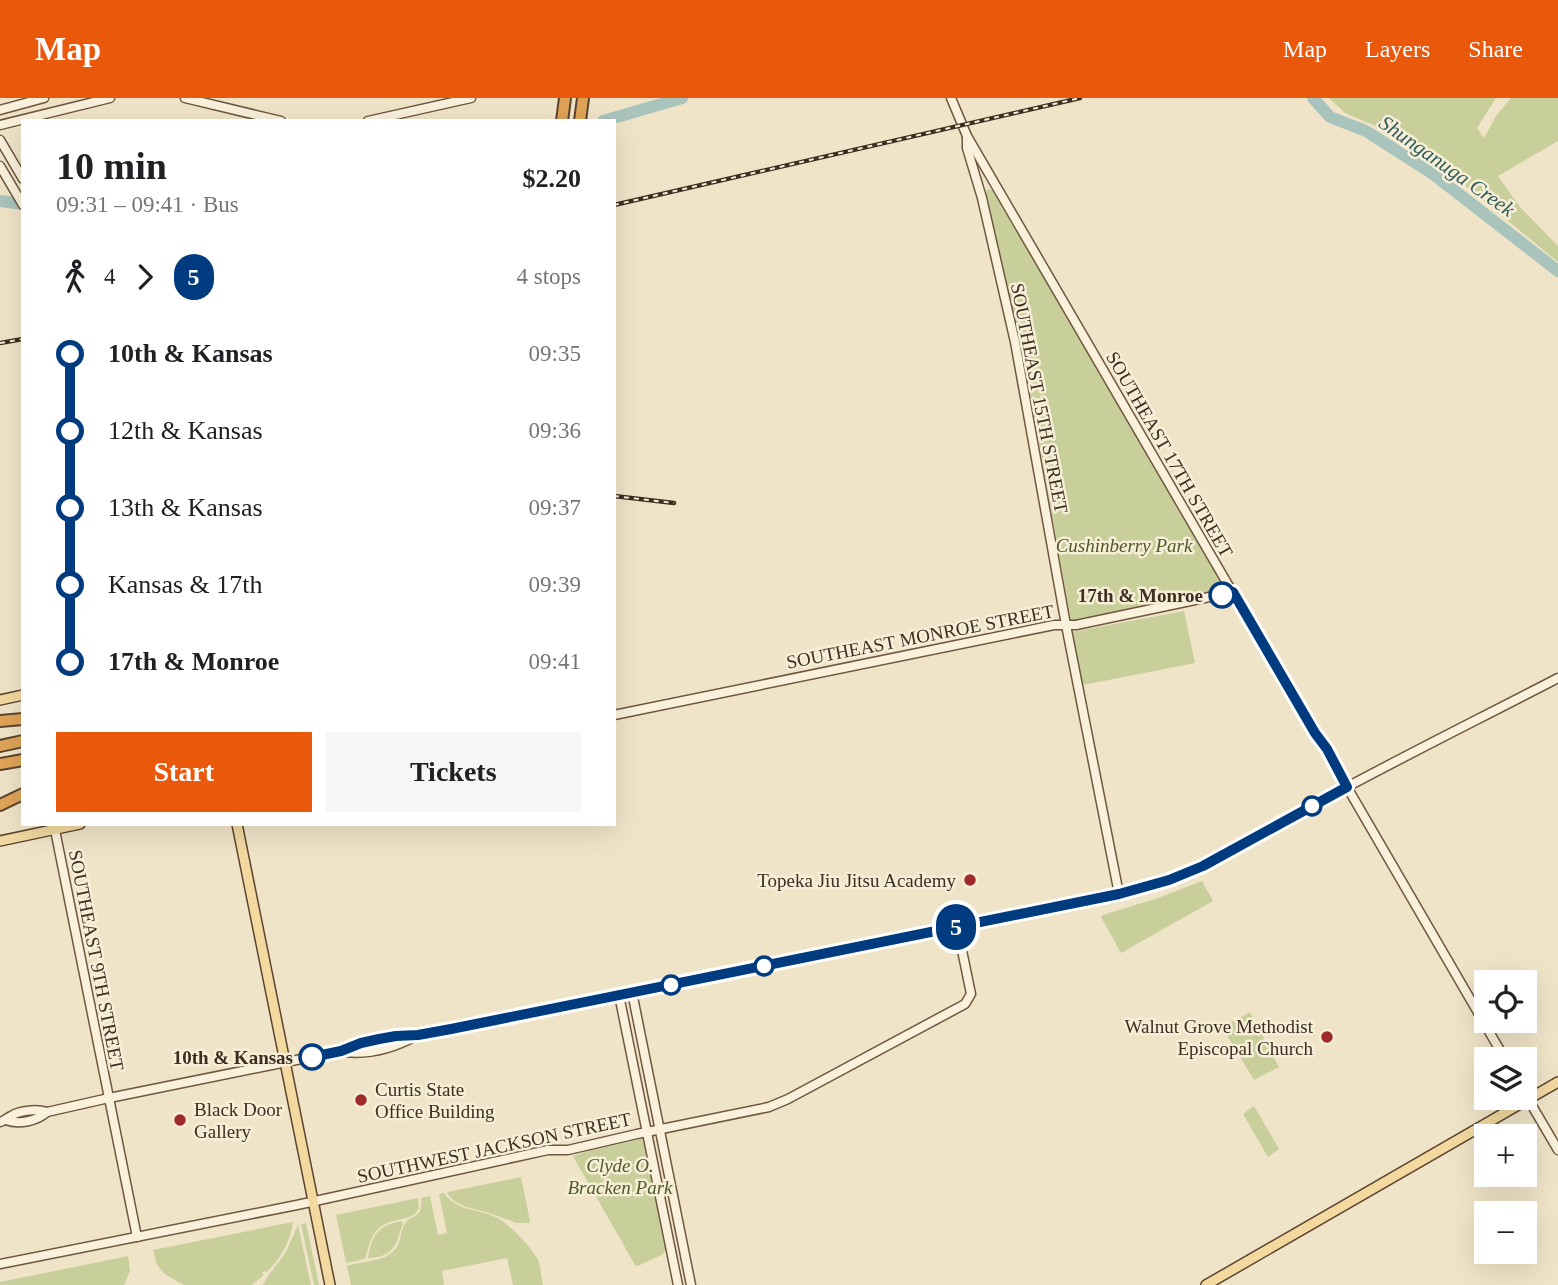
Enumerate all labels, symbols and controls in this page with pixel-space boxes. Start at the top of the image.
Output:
text: Map [35,31,101,67]
text: Map [1283,36,1327,62]
text: Layers [1365,36,1430,62]
text: Share [1468,36,1523,62]
water label: Shunganuga Creek [1375,110,1520,222]
text: 10 min [56,145,167,187]
text: $2.20 [523,164,581,193]
text: 09:31 – 09:41 · Bus [56,192,239,217]
icon: walk [56,258,94,296]
icon: forward [126,258,164,296]
text: 4 [104,264,116,289]
text: 5 [188,264,200,290]
text: 4 stops [516,264,581,289]
street label: SOUTHEAST 15TH STREET [1007,281,1072,515]
text: 10th & Kansas [108,339,273,368]
text: 09:35 [529,341,581,366]
street label: SOUTHEAST 17TH STREET [1102,348,1237,561]
text: 12th & Kansas [108,416,263,445]
text: 09:36 [529,418,581,443]
text: 13th & Kansas [108,493,263,522]
text: 09:37 [529,495,581,520]
park label: Cushinberry Park [1056,535,1193,556]
text: Kansas & 17th [108,570,263,599]
text: 09:39 [529,572,581,597]
marker: 17th & Monroe [1209,582,1235,608]
place label: 17th & Monroe [1078,585,1203,606]
street label: SOUTHEAST MONROE STREET [785,600,1056,673]
text: 17th & Monroe [108,647,279,676]
text: 09:41 [529,649,581,674]
button: Start [56,732,312,812]
button: Tickets [326,732,581,812]
unlabelled marker [1302,796,1322,816]
street label: SOUTHEAST 9TH STREET [65,848,128,1073]
place label: Topeka Jiu Jitsu Academy [757,870,956,891]
marker: Topeka Jiu Jitsu Academy [962,872,978,888]
line badge: 5 [933,904,979,950]
text: 5 [950,914,962,940]
unlabelled marker [754,956,774,976]
map controls [1474,970,1537,1264]
button: locate [1474,970,1537,1033]
unlabelled marker [661,975,681,995]
place label: Walnut Grove Methodist Episcopal Church [1125,1016,1314,1059]
marker: Walnut Grove Methodist Episcopal Church [1319,1029,1335,1045]
marker: 10th & Kansas [299,1044,325,1070]
place label: 10th & Kansas [173,1047,293,1068]
button: layers [1474,1047,1537,1110]
place label: Curtis State Office Building [375,1079,495,1122]
marker: Curtis State Office Building [353,1092,369,1108]
place label: Black Door Gallery [194,1099,283,1142]
street label: SOUTHWEST JACKSON STREET [355,1108,633,1187]
marker: Black Door Gallery [172,1112,188,1128]
button: + [1474,1124,1537,1187]
park label: Clyde O. Bracken Park [568,1155,673,1198]
button: − [1474,1201,1537,1264]

